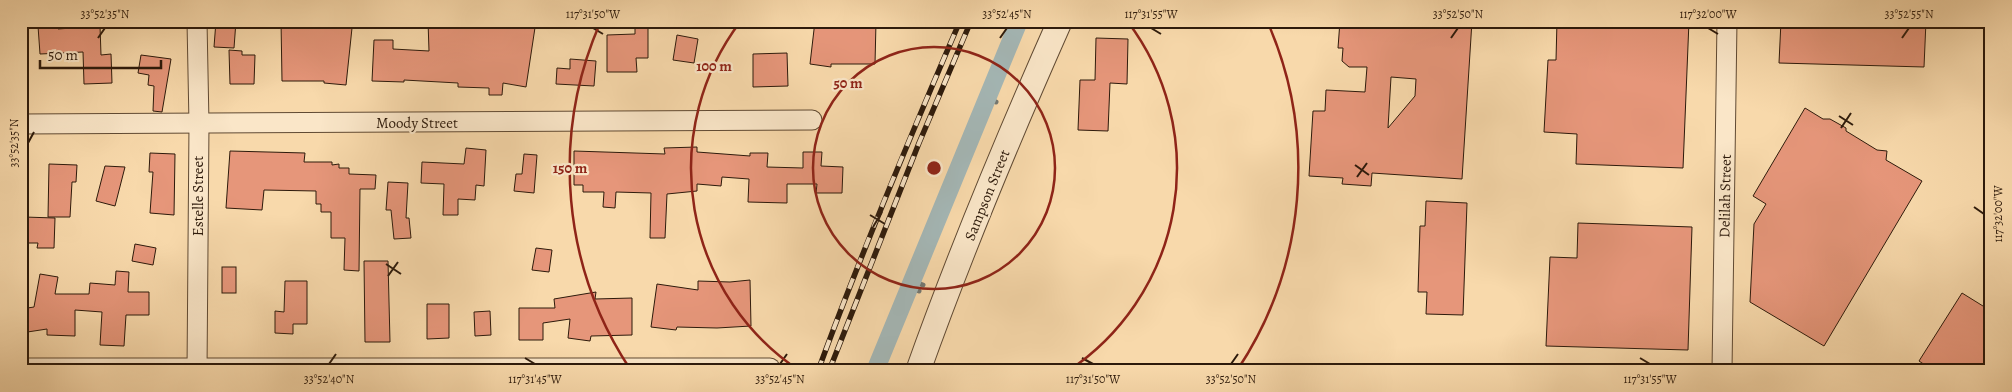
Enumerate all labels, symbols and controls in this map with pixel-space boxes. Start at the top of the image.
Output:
text: 33°52'35"N [81,6,130,22]
text: 117°31'50"W [566,6,621,22]
text: 33°52'45"N [982,6,1032,22]
text: 117°31'55"W [1124,6,1178,22]
text: 33°52'50"N [1433,6,1484,22]
text: 117°32'00"W [1679,6,1737,22]
text: 33°52'55"N [1884,6,1934,22]
scale bar [40,38,161,70]
text: 50 m [48,45,78,65]
text: 100 m [696,56,732,76]
text: 50 m [833,73,863,93]
street label: Moody Street [376,113,458,133]
text: 33°52'35"N [6,118,22,167]
street label: Sampson Street [960,146,1014,244]
street label: Delilah Street [1714,154,1736,238]
street label: Estelle Street [188,156,208,236]
text: 150 m [553,158,588,178]
centre of rings [925,159,943,177]
text: 117°32'00"W [1990,185,2006,243]
text: 33°52'40"N [304,371,355,387]
text: 117°31'45"W [508,371,563,387]
text: 33°52'45"N [755,371,805,387]
text: 117°31'50"W [1066,371,1121,387]
text: 33°52'50"N [1206,371,1257,387]
text: 117°31'55"W [1623,371,1677,387]

